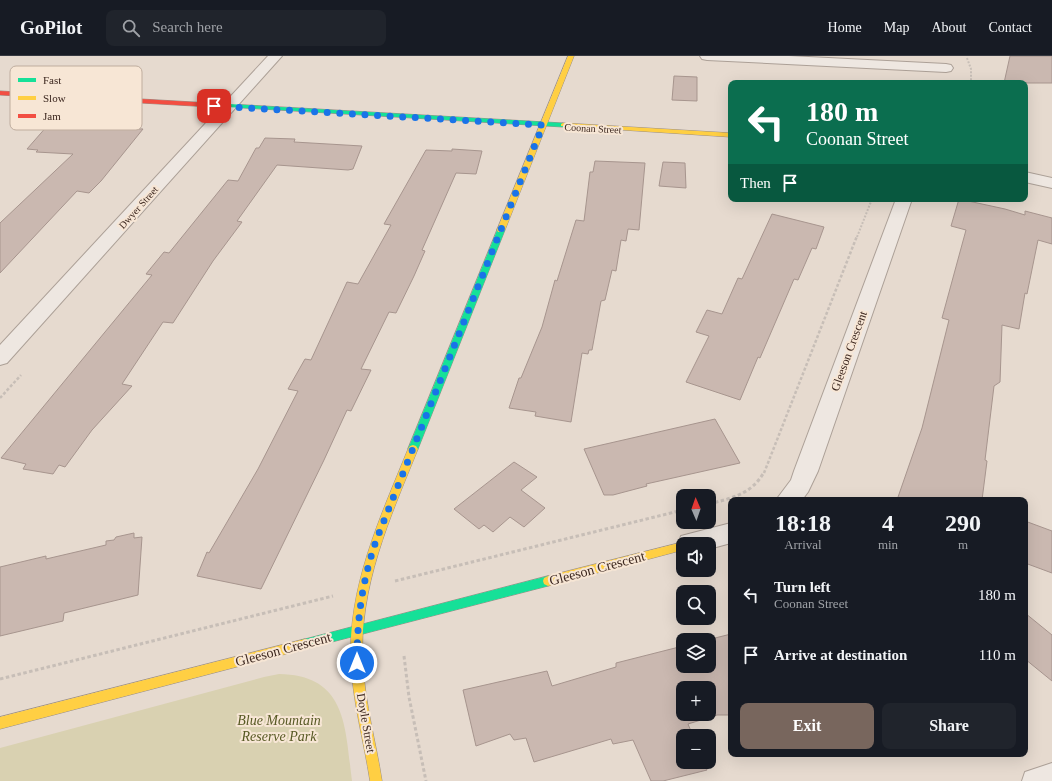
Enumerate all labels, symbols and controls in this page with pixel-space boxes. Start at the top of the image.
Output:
search box [106,10,386,46]
text: GoPilot [20,17,82,38]
icon: search [120,17,142,39]
text: Search here [152,19,223,35]
text: Home [828,20,862,35]
text: Map [884,20,909,35]
text: About [931,20,966,35]
text: Contact [988,20,1032,35]
legend [10,66,142,130]
text: Fast [43,74,61,86]
pin [197,89,231,123]
text: Slow [43,92,66,104]
icon: arrive [203,95,225,117]
icon: left [740,96,792,148]
text: 180 m [806,96,878,127]
text: Jam [43,110,61,122]
street label: Coonan Street [564,122,622,135]
text: Coonan Street [806,129,908,149]
icon: arrive [779,172,801,194]
text: Then [740,175,771,191]
street label: Dwyer Street [117,184,160,231]
street label: Gleeson Crescent [828,308,870,393]
north arrow [676,489,716,529]
map controls [676,489,716,769]
text: 18:18 [775,510,831,536]
text: 4 [882,510,894,536]
text: 290 [945,510,981,536]
button: sound [676,537,716,577]
text: Arrival [784,537,822,552]
text: min [878,537,898,552]
text: m [958,537,968,552]
street label: Gleeson Crescent [548,548,647,588]
text: Turn left [774,579,831,595]
icon: left [740,584,762,606]
button: search [676,585,716,625]
text: 180 m [978,587,1016,603]
text: Coonan Street [774,596,848,611]
street label: Gleeson Crescent [234,629,333,669]
button: layers [676,633,716,673]
position arrow [336,642,378,684]
icon: arrive [740,644,762,666]
text: Arrive at destination [774,647,907,663]
text: 110 m [979,647,1016,663]
button: + [676,681,716,721]
street label: Doyle Street [354,692,378,755]
button: Exit [740,703,874,749]
button: Share [882,703,1016,749]
park label: Blue Mountain Reserve Park [237,713,321,744]
button: − [676,729,716,769]

